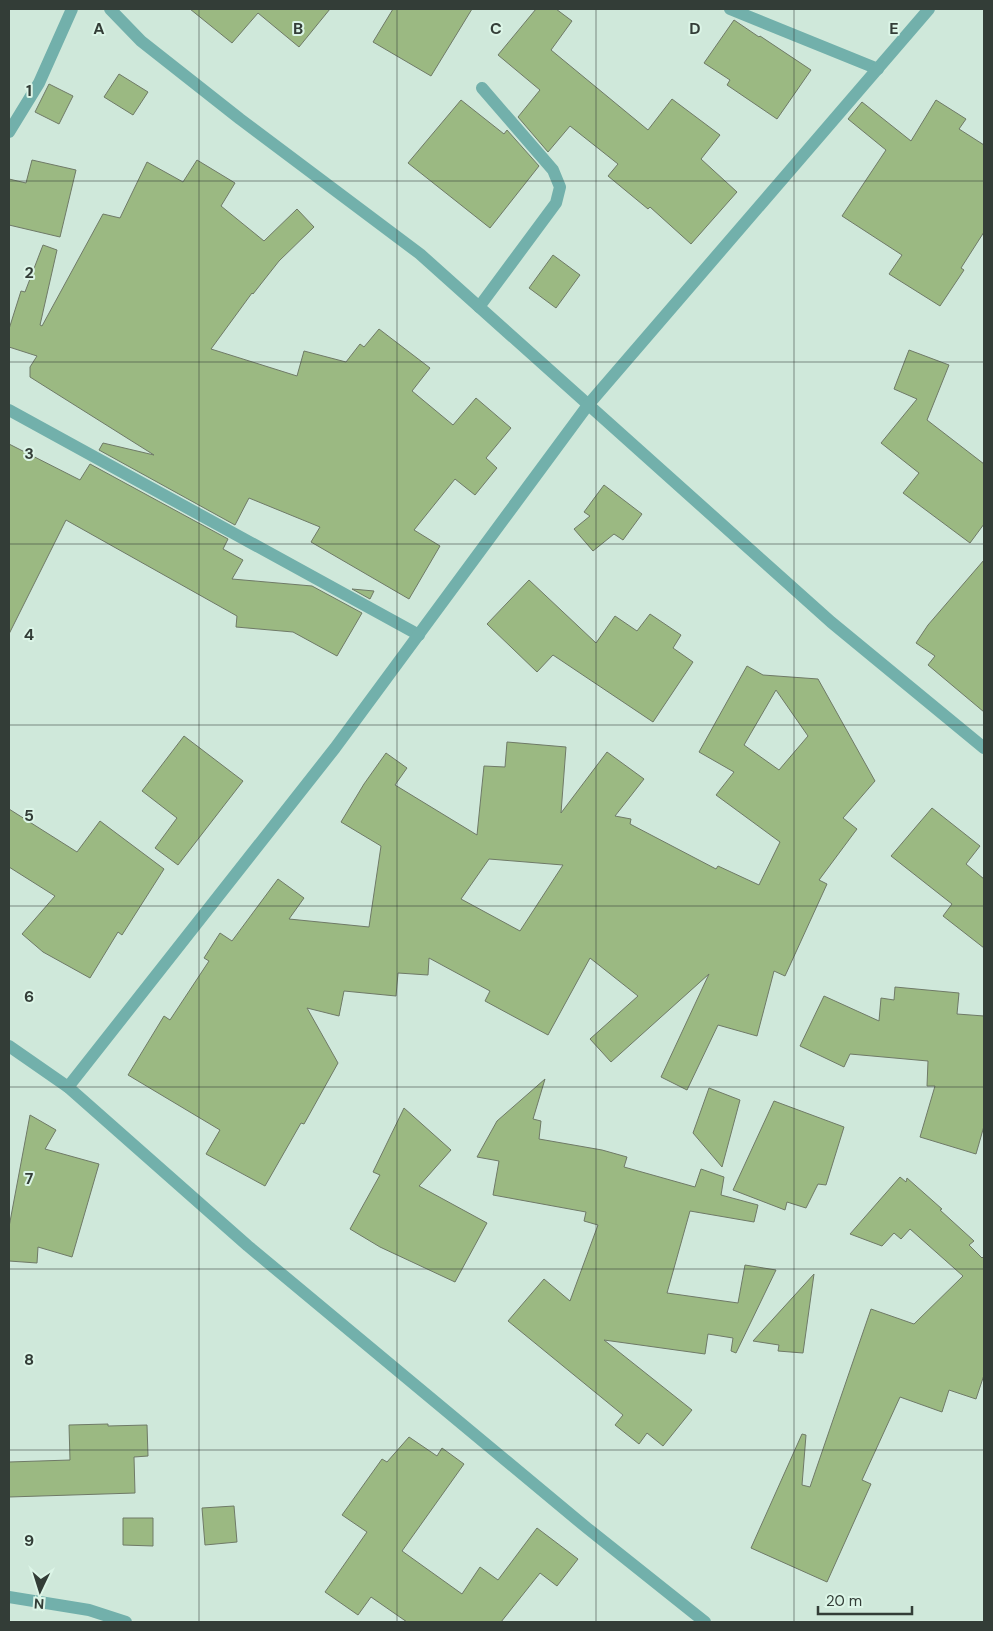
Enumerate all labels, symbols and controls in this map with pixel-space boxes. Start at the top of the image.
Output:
text: A [93,18,105,39]
text: B [293,18,303,39]
text: C [490,18,502,39]
text: D [689,18,701,39]
text: E [889,18,899,39]
text: 1 [26,80,32,101]
text: 2 [24,262,34,283]
text: 3 [24,443,34,464]
text: 4 [24,624,34,645]
text: 5 [24,805,34,826]
text: 6 [24,986,34,1007]
text: 7 [25,1168,34,1189]
text: 8 [24,1349,34,1370]
text: 9 [24,1530,34,1551]
north arrow [15,1566,65,1616]
scale bar [818,1584,912,1616]
text: 20 m [826,1591,862,1611]
text: N [33,1595,45,1613]

